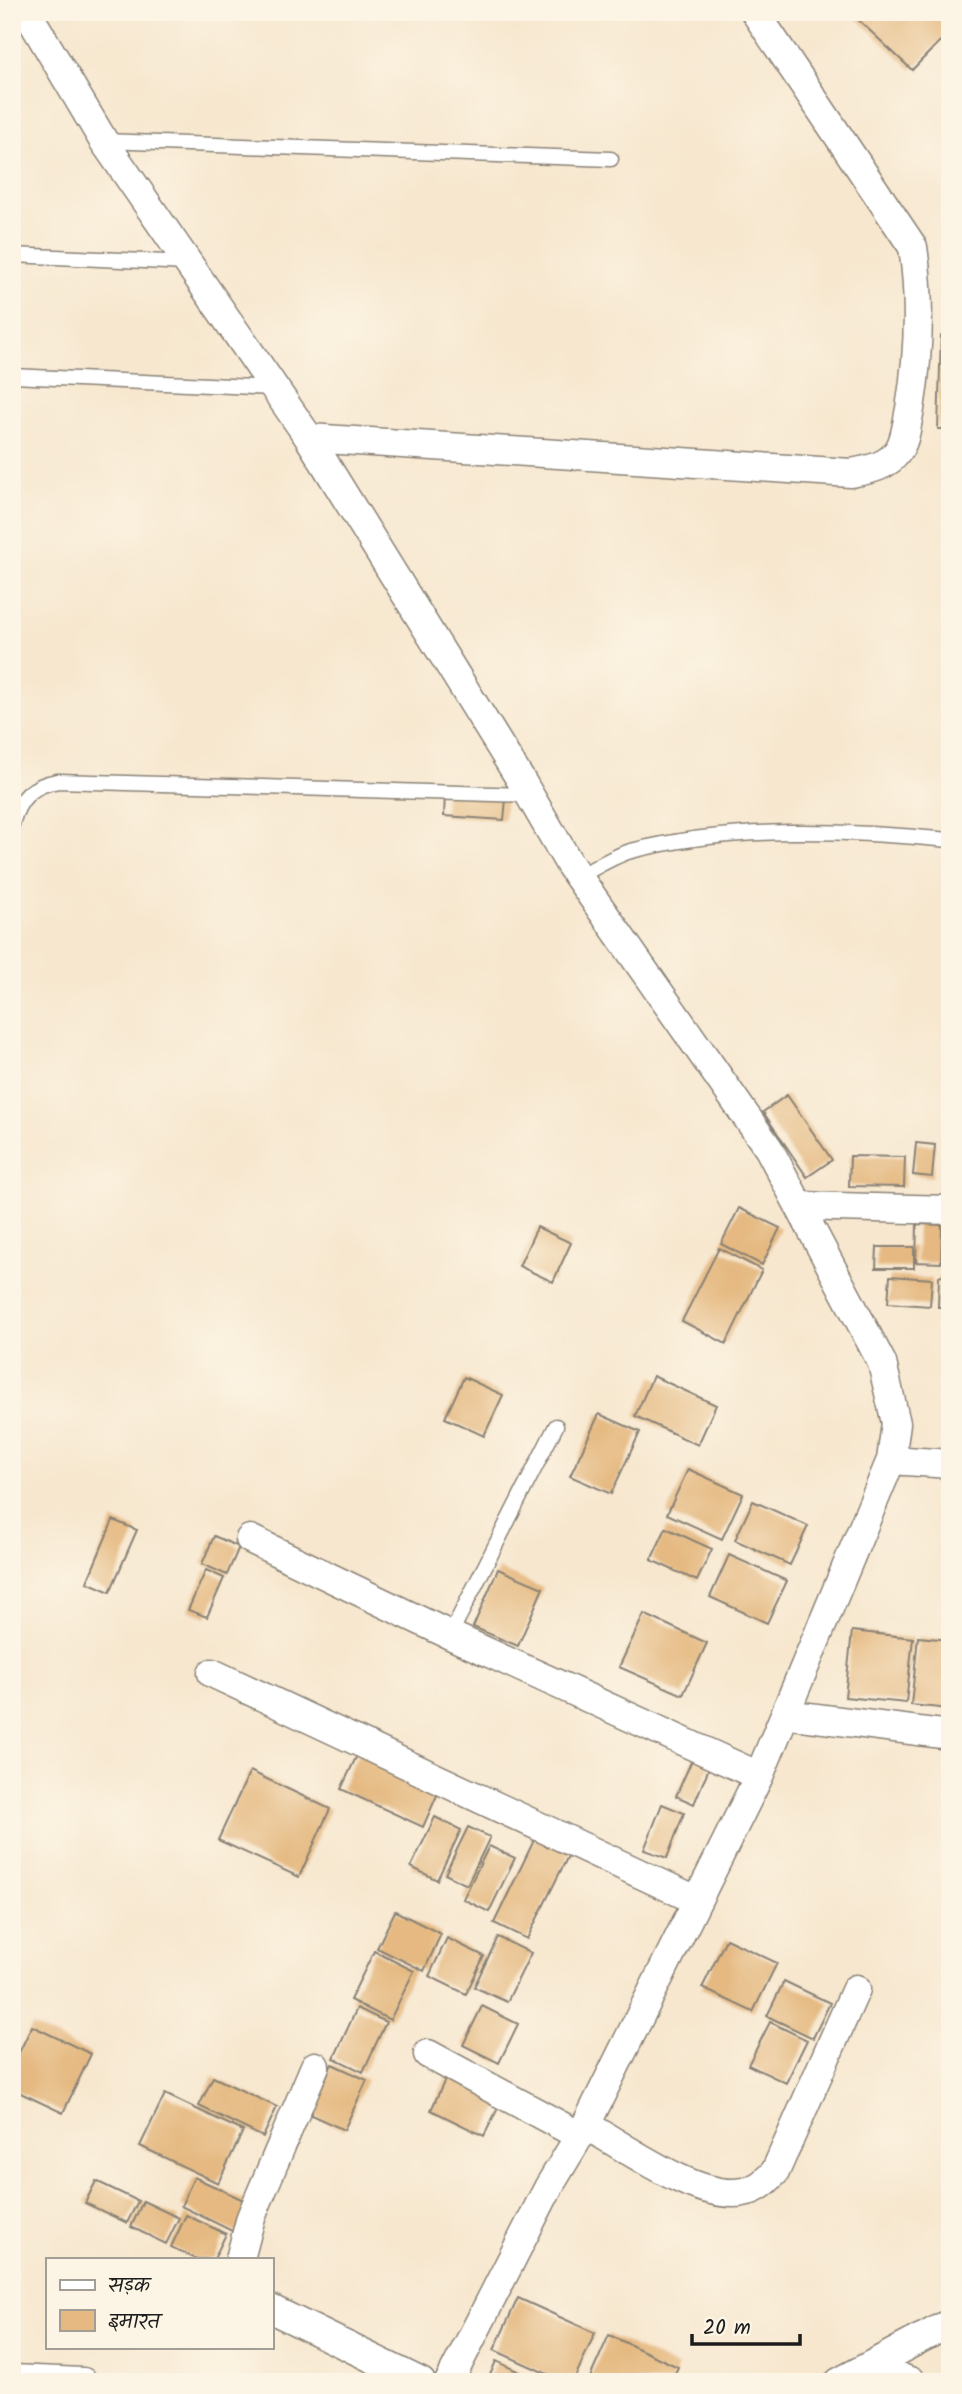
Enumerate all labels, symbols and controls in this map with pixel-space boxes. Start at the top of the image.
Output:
legend [46,2258,273,2348]
text: सड़क [108,2270,153,2303]
scale bar [692,2303,801,2347]
text: इमारत [108,2306,163,2339]
text: 20 m [703,2312,751,2345]

